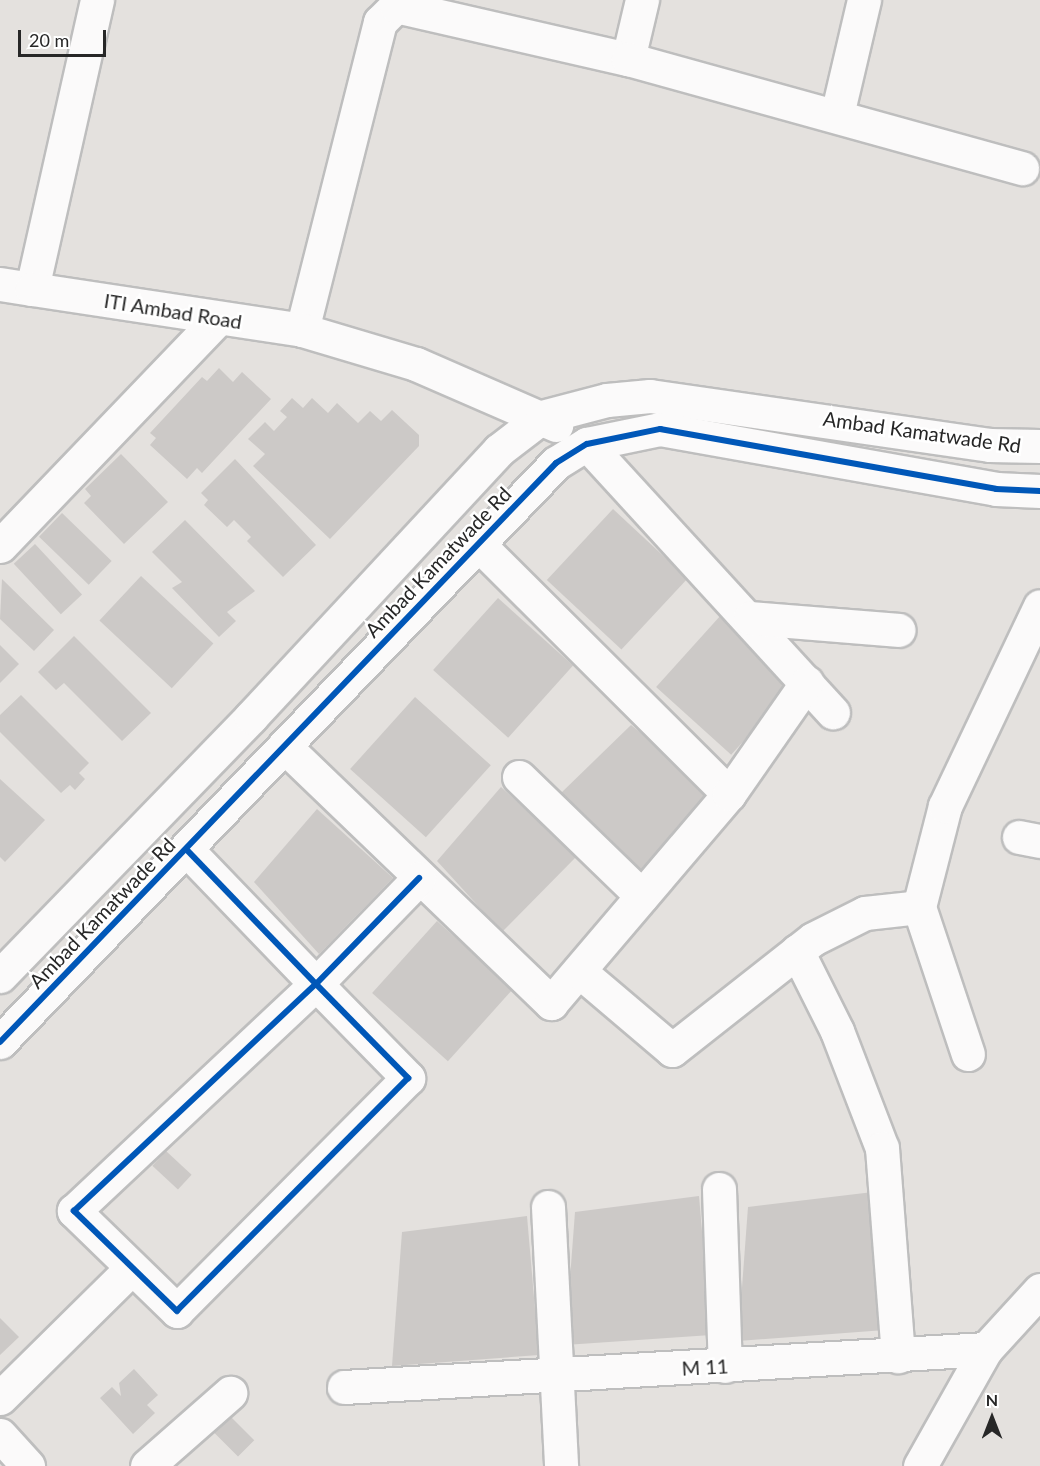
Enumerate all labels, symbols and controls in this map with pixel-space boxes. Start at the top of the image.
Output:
scale bar [21,18,110,56]
text: 20 m [29,29,69,51]
street label: ITI Ambad Road [102,288,244,334]
street label: Ambad Kamatwade Rd [822,406,1022,458]
street label: Ambad Kamatwade Rd [360,482,516,642]
street label: Ambad Kamatwade Rd [24,833,180,993]
street label: M 11 [681,1354,729,1380]
north arrow [962,1388,1022,1448]
text: N [986,1390,998,1409]

